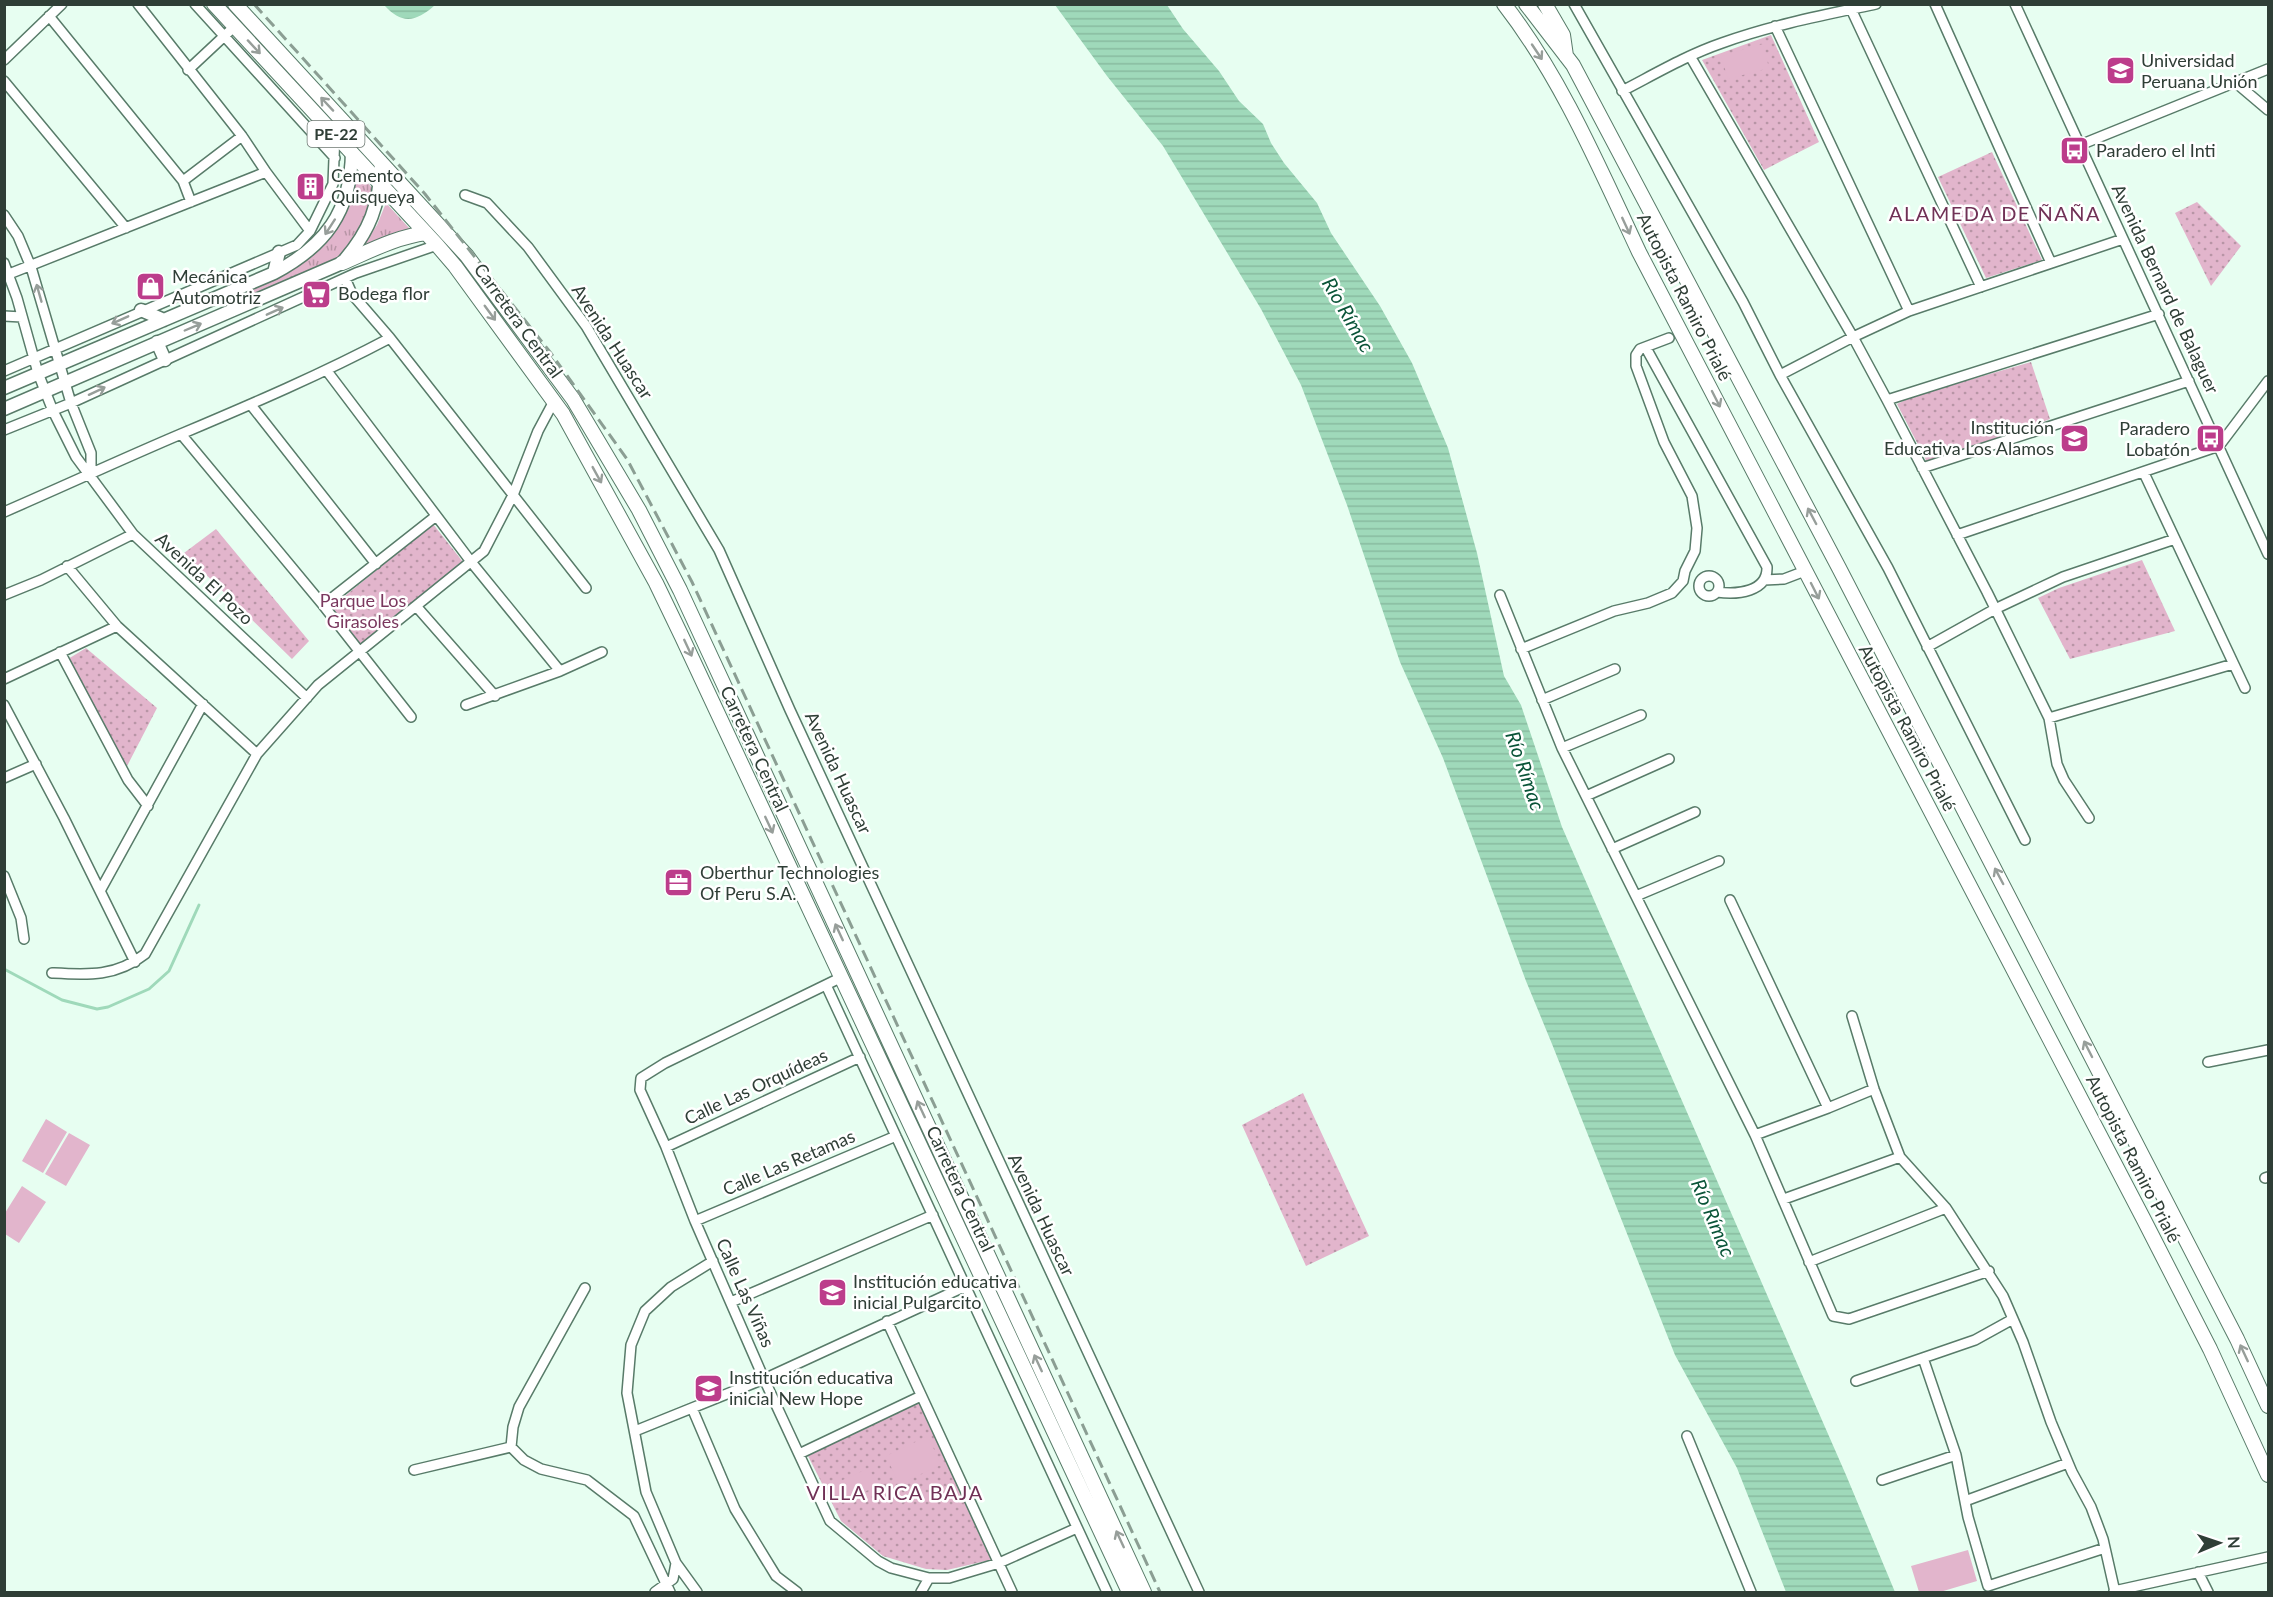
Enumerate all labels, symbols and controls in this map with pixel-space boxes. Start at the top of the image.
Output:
one-way arrow [247,40,261,55]
one-way arrow [1531,44,1543,60]
place label: Universidad Peruana Unión [2141,49,2258,92]
school or university icon: Universidad Peruana Unión [2104,55,2136,87]
one-way arrow [320,97,334,112]
road number: PE-22 [308,121,364,147]
bus stop icon: Paradero el Inti [2059,135,2091,167]
place label: Paradero el Inti [2096,139,2216,161]
place label: Cemento Quisqueya [331,164,415,207]
building icon: Cemento Quisqueya [294,170,326,202]
street label: Avenida Bernard de Balaguer [2108,180,2224,397]
district label: ALAMEDA DE ÑAÑA [1889,201,2101,225]
street label: Autopista Ramiro Prialé [1633,209,1737,384]
one-way arrow [1621,216,1633,234]
one-way arrow [323,218,335,235]
street label: Carretera Central [470,259,568,382]
place label: Mecánica Automotriz [172,265,261,308]
shop icon: Mecánica Automotriz [135,271,167,303]
water label: Río Rímac [1318,273,1380,356]
supermarket icon: Bodega flor [301,278,333,310]
street label: Avenida Huascar [568,280,658,403]
place label: Bodega flor [338,282,430,304]
one-way arrow [33,284,44,303]
one-way arrow [265,304,283,316]
one-way arrow [483,304,496,320]
one-way arrow [111,315,130,326]
one-way arrow [183,321,202,332]
one-way arrow [88,385,106,397]
one-way arrow [1710,390,1722,407]
place label: Institución Educativa Los Alamos [1884,416,2054,459]
place label: Paradero Lobatón [2119,417,2190,460]
school or university icon: Institución Educativa Los Alamos [2059,422,2091,454]
bus stop icon: Paradero Lobatón [2195,423,2227,455]
one-way arrow [592,466,603,484]
one-way arrow [1806,508,1818,525]
street label: Avenida El Pozo [151,527,258,629]
one-way arrow [1810,581,1821,599]
park label: Parque Los Girasoles [320,589,406,632]
one-way arrow [682,638,694,656]
street label: Autopista Ramiro Prialé [1855,641,1961,814]
street label: Carretera Central [716,682,794,815]
street label: Avenida Huascar [801,708,877,838]
water label: Río Rímac [1501,728,1551,814]
one-way arrow [764,815,776,833]
place label: Oberthur Technologies Of Peru S.A. [700,861,880,904]
office icon: Oberthur Technologies Of Peru S.A. [663,867,695,899]
one-way arrow [1992,867,2004,885]
one-way arrow [832,924,844,942]
one-way arrow [2082,1040,2093,1058]
street label: Calle Las Orquídeas [681,1043,831,1129]
street label: Autopista Ramiro Prialé [2082,1071,2186,1246]
one-way arrow [914,1101,926,1119]
street label: Carretera Central [922,1122,1000,1255]
street label: Calle Las Retamas [719,1124,858,1200]
street label: Avenida Huascar [1004,1150,1080,1280]
water label: Río Rímac [1687,1175,1741,1260]
street label: Calle Las Viñas [712,1235,780,1351]
place label: Institución educativa inicial Pulgarcito [853,1270,1017,1313]
school or university icon: Institución educativa inicial Pulgarcito [816,1276,848,1308]
one-way arrow [2237,1345,2249,1363]
one-way arrow [1031,1354,1043,1372]
place label: Institución educativa inicial New Hope [729,1366,893,1409]
school or university icon: Institución educativa inicial New Hope [692,1372,724,1404]
district label: VILLA RICA BAJA [806,1480,984,1504]
north arrow [2189,1513,2249,1573]
one-way arrow [1113,1531,1125,1549]
text: N [2225,1536,2244,1549]

